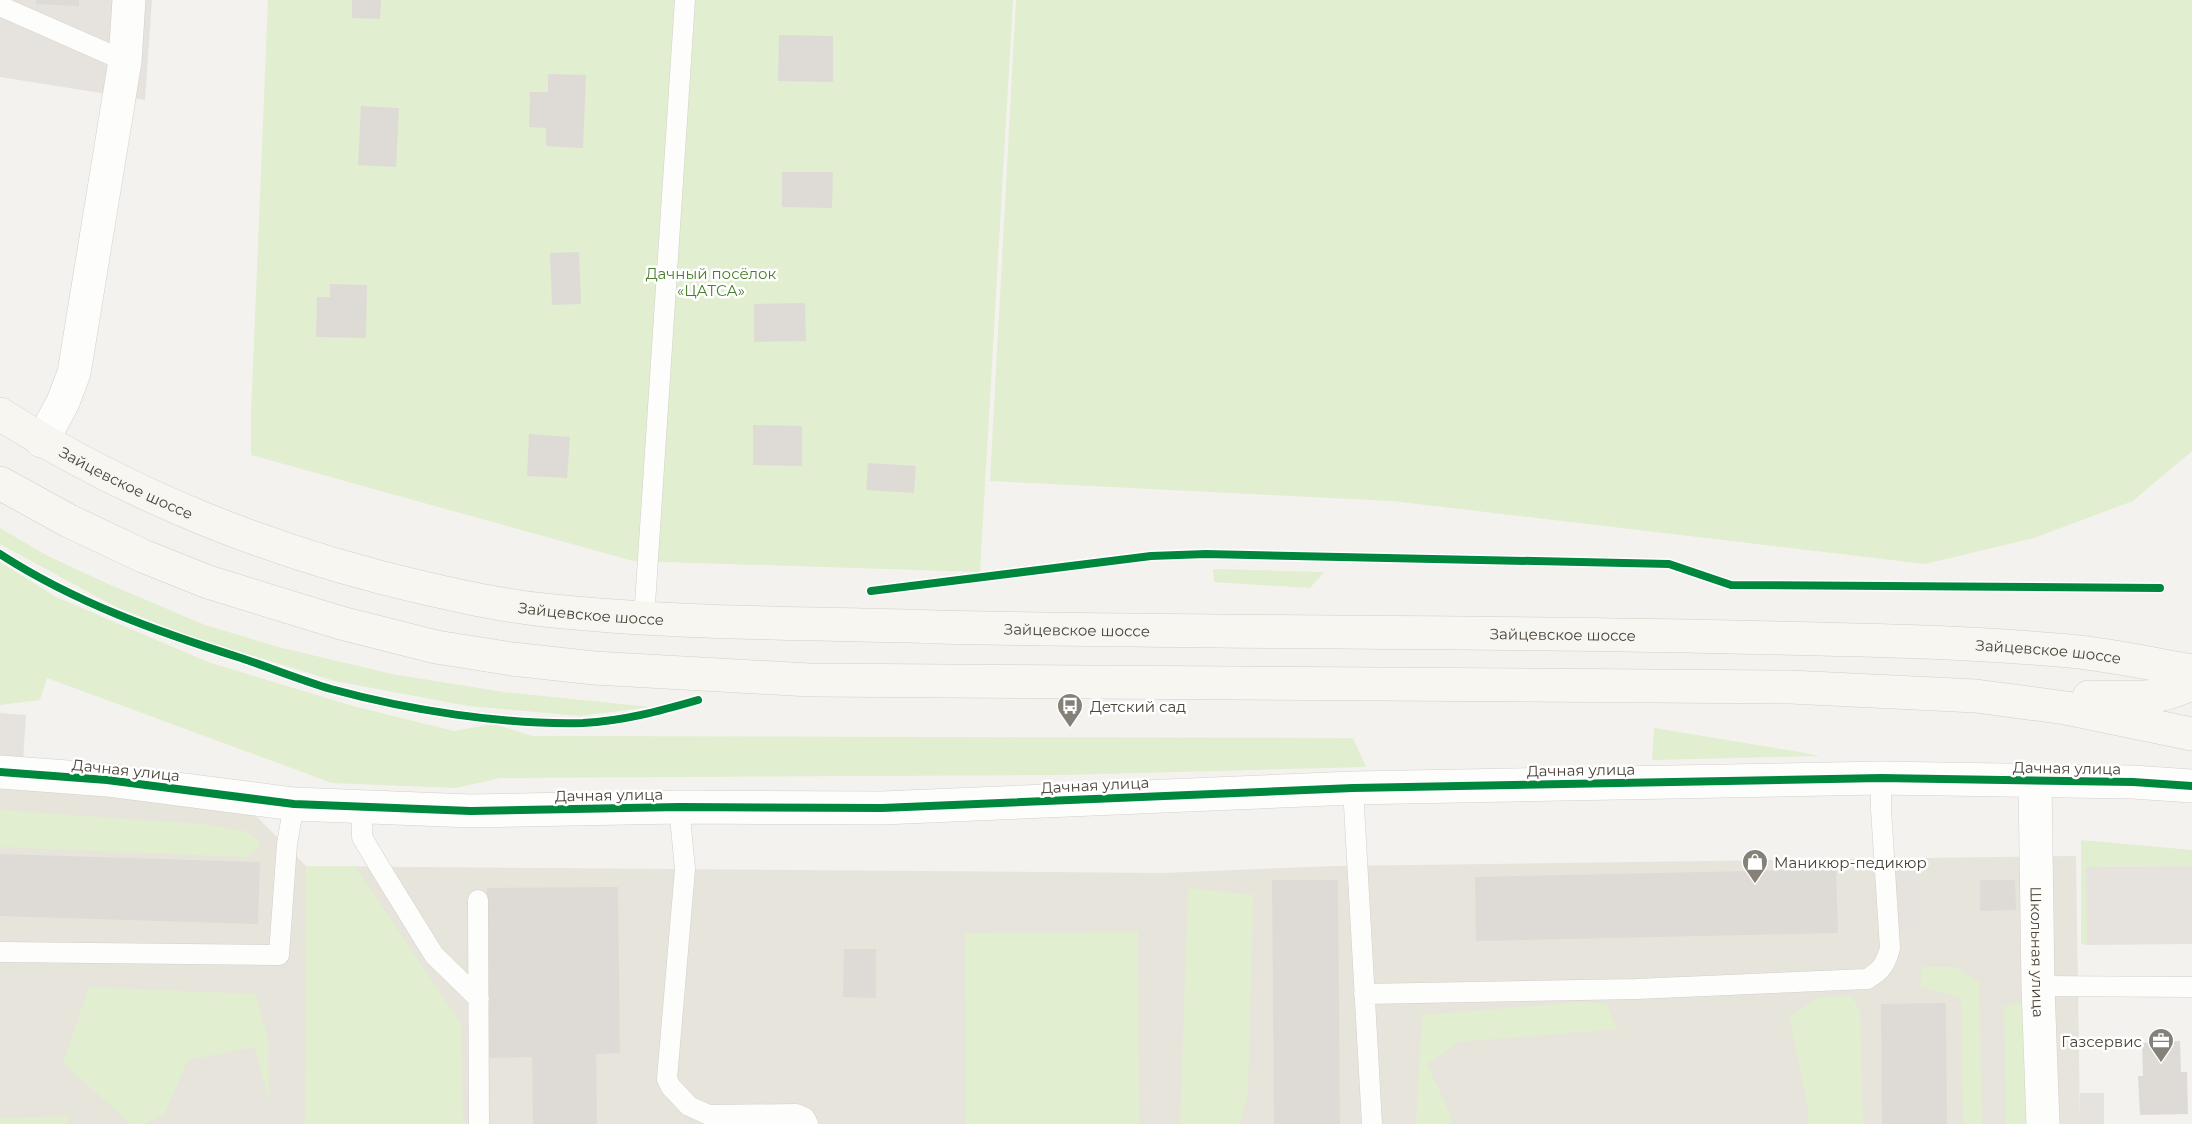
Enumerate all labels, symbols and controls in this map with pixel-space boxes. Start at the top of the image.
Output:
park label: Дачный посёлок «ЦАТСА» [646,264,777,300]
street label: Зайцевское шоссе [56,442,196,523]
street label: Зайцевское шоссе [517,597,665,629]
street label: Зайцевское шоссе [1004,619,1150,640]
street label: Зайцевское шоссе [1490,624,1636,645]
street label: Зайцевское шоссе [1975,635,2123,667]
bus stop icon: Детский сад [1055,691,1085,729]
place label: Детский сад [1090,697,1186,716]
street label: Дачная улица [71,755,181,785]
street label: Дачная улица [2013,758,2121,778]
street label: Дачная улица [1527,760,1635,780]
street label: Дачная улица [1040,773,1150,797]
street label: Дачная улица [555,785,663,805]
shop icon: Маникюр-педикюр [1740,847,1770,885]
place label: Маникюр-педикюр [1774,853,1927,872]
street label: Школьная улица [2027,886,2049,1018]
office icon: Газсервис [2146,1026,2176,1064]
place label: Газсервис [2061,1032,2142,1051]

